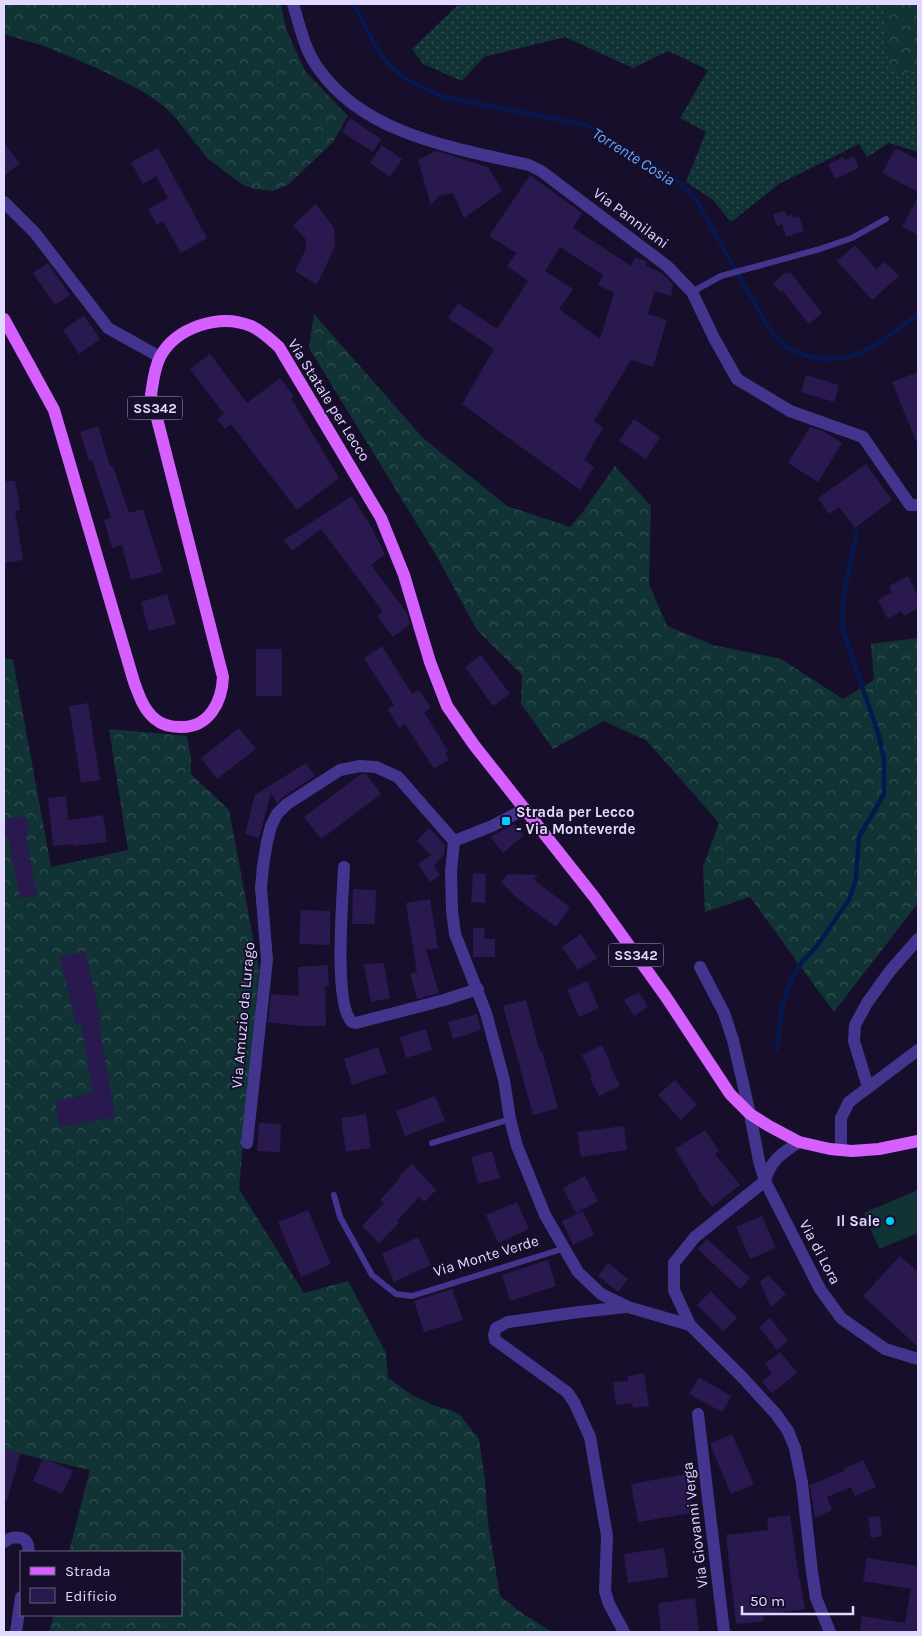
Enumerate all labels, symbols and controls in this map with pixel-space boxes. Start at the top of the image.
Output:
water label: Torrente Cosia [589,123,679,189]
street label: Via Pannilani [590,184,672,252]
street label: Via Statale per Lecco [284,335,374,465]
road number: SS342 [128,396,182,419]
place label: Strada per Lecco - Via Monteverde [516,803,636,838]
marker: Strada per Lecco - Via Monteverde [500,815,512,827]
street label: Via Amuzio da Lurago [228,941,258,1089]
road number: SS342 [608,944,664,966]
place label: Il Sale [836,1212,880,1230]
marker: Il Sale [884,1215,896,1227]
street label: Via di Lora [795,1217,845,1287]
street label: Via Monte Verde [431,1231,541,1281]
street label: Via Giovanni Verga [678,1461,712,1589]
legend [20,1551,182,1616]
text: Strada [65,1562,111,1580]
scale bar [742,1584,853,1616]
text: Edificio [65,1587,117,1605]
text: 50 m [750,1592,785,1610]

